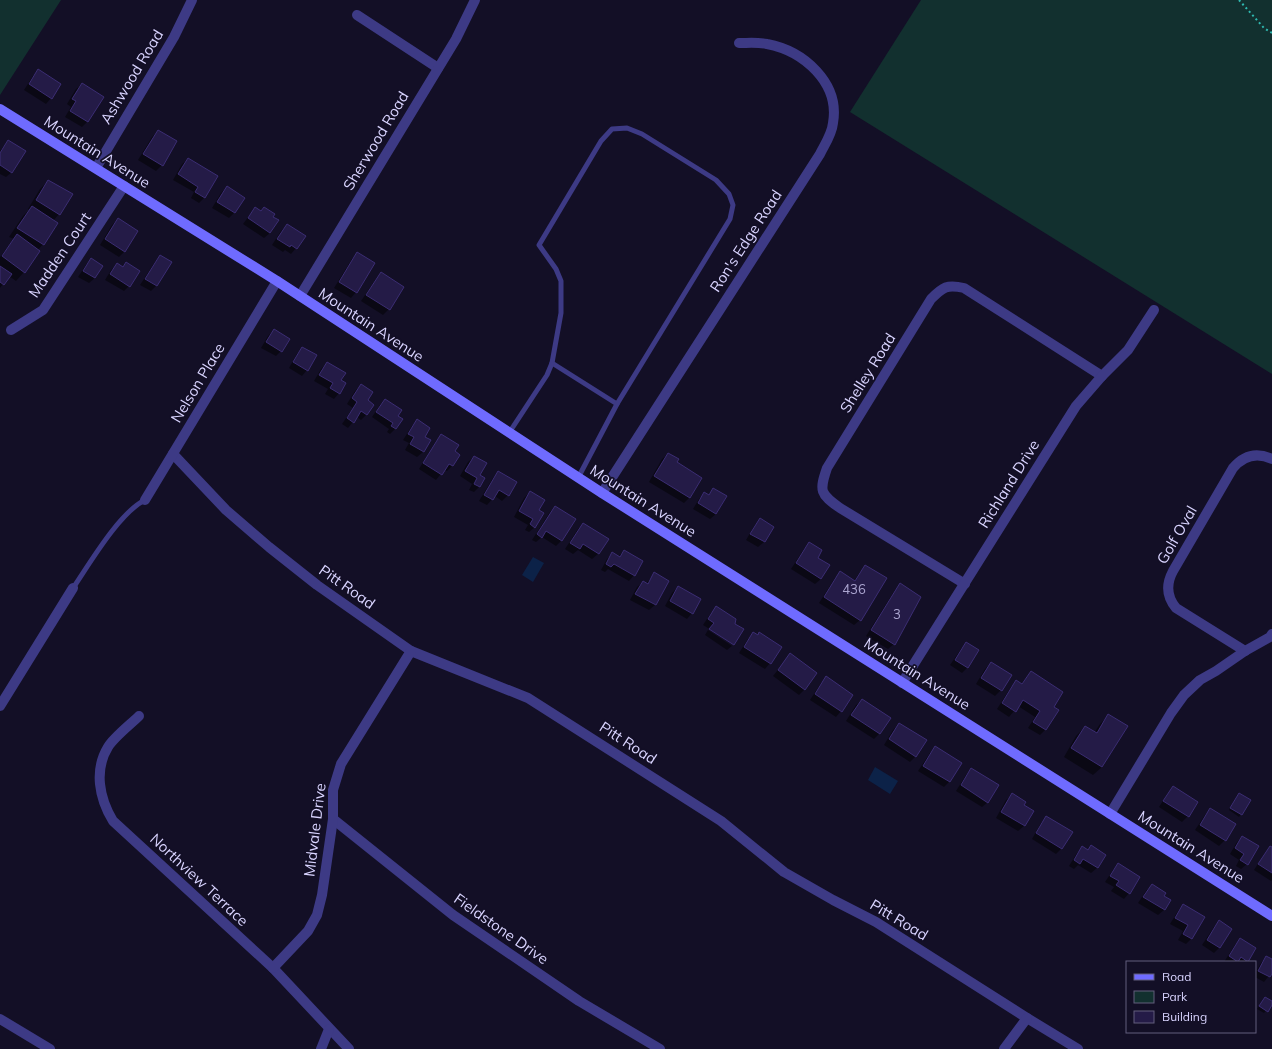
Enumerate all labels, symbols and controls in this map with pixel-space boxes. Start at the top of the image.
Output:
street label: Ashwood Road [96,26,167,127]
street label: Sherwood Road [339,88,413,194]
street label: Mountain Avenue [41,111,154,192]
street label: Ron's Edge Road [706,186,786,295]
street label: Madden Court [24,208,95,301]
street label: Mountain Avenue [315,283,427,366]
street label: Shelley Road [836,329,900,416]
street label: Nelson Place [166,340,229,426]
street label: Richland Drive [974,436,1043,531]
street label: Mountain Avenue [587,460,700,541]
street label: Golf Oval [1152,502,1201,567]
street label: Pitt Road [315,560,379,613]
house number: 436 [842,581,866,597]
house number: 3 [893,606,901,622]
street label: Mountain Avenue [861,633,974,714]
street label: Pitt Road [596,717,660,768]
street label: Midvale Drive [299,782,330,878]
street label: Mountain Avenue [1135,806,1248,887]
street label: Northview Terrace [146,829,252,930]
street label: Fieldstone Drive [450,889,552,968]
street label: Pitt Road [867,895,932,944]
legend [1126,961,1256,1033]
text: Road [1162,969,1191,984]
text: Park [1162,989,1188,1004]
text: Building [1162,1009,1207,1024]

